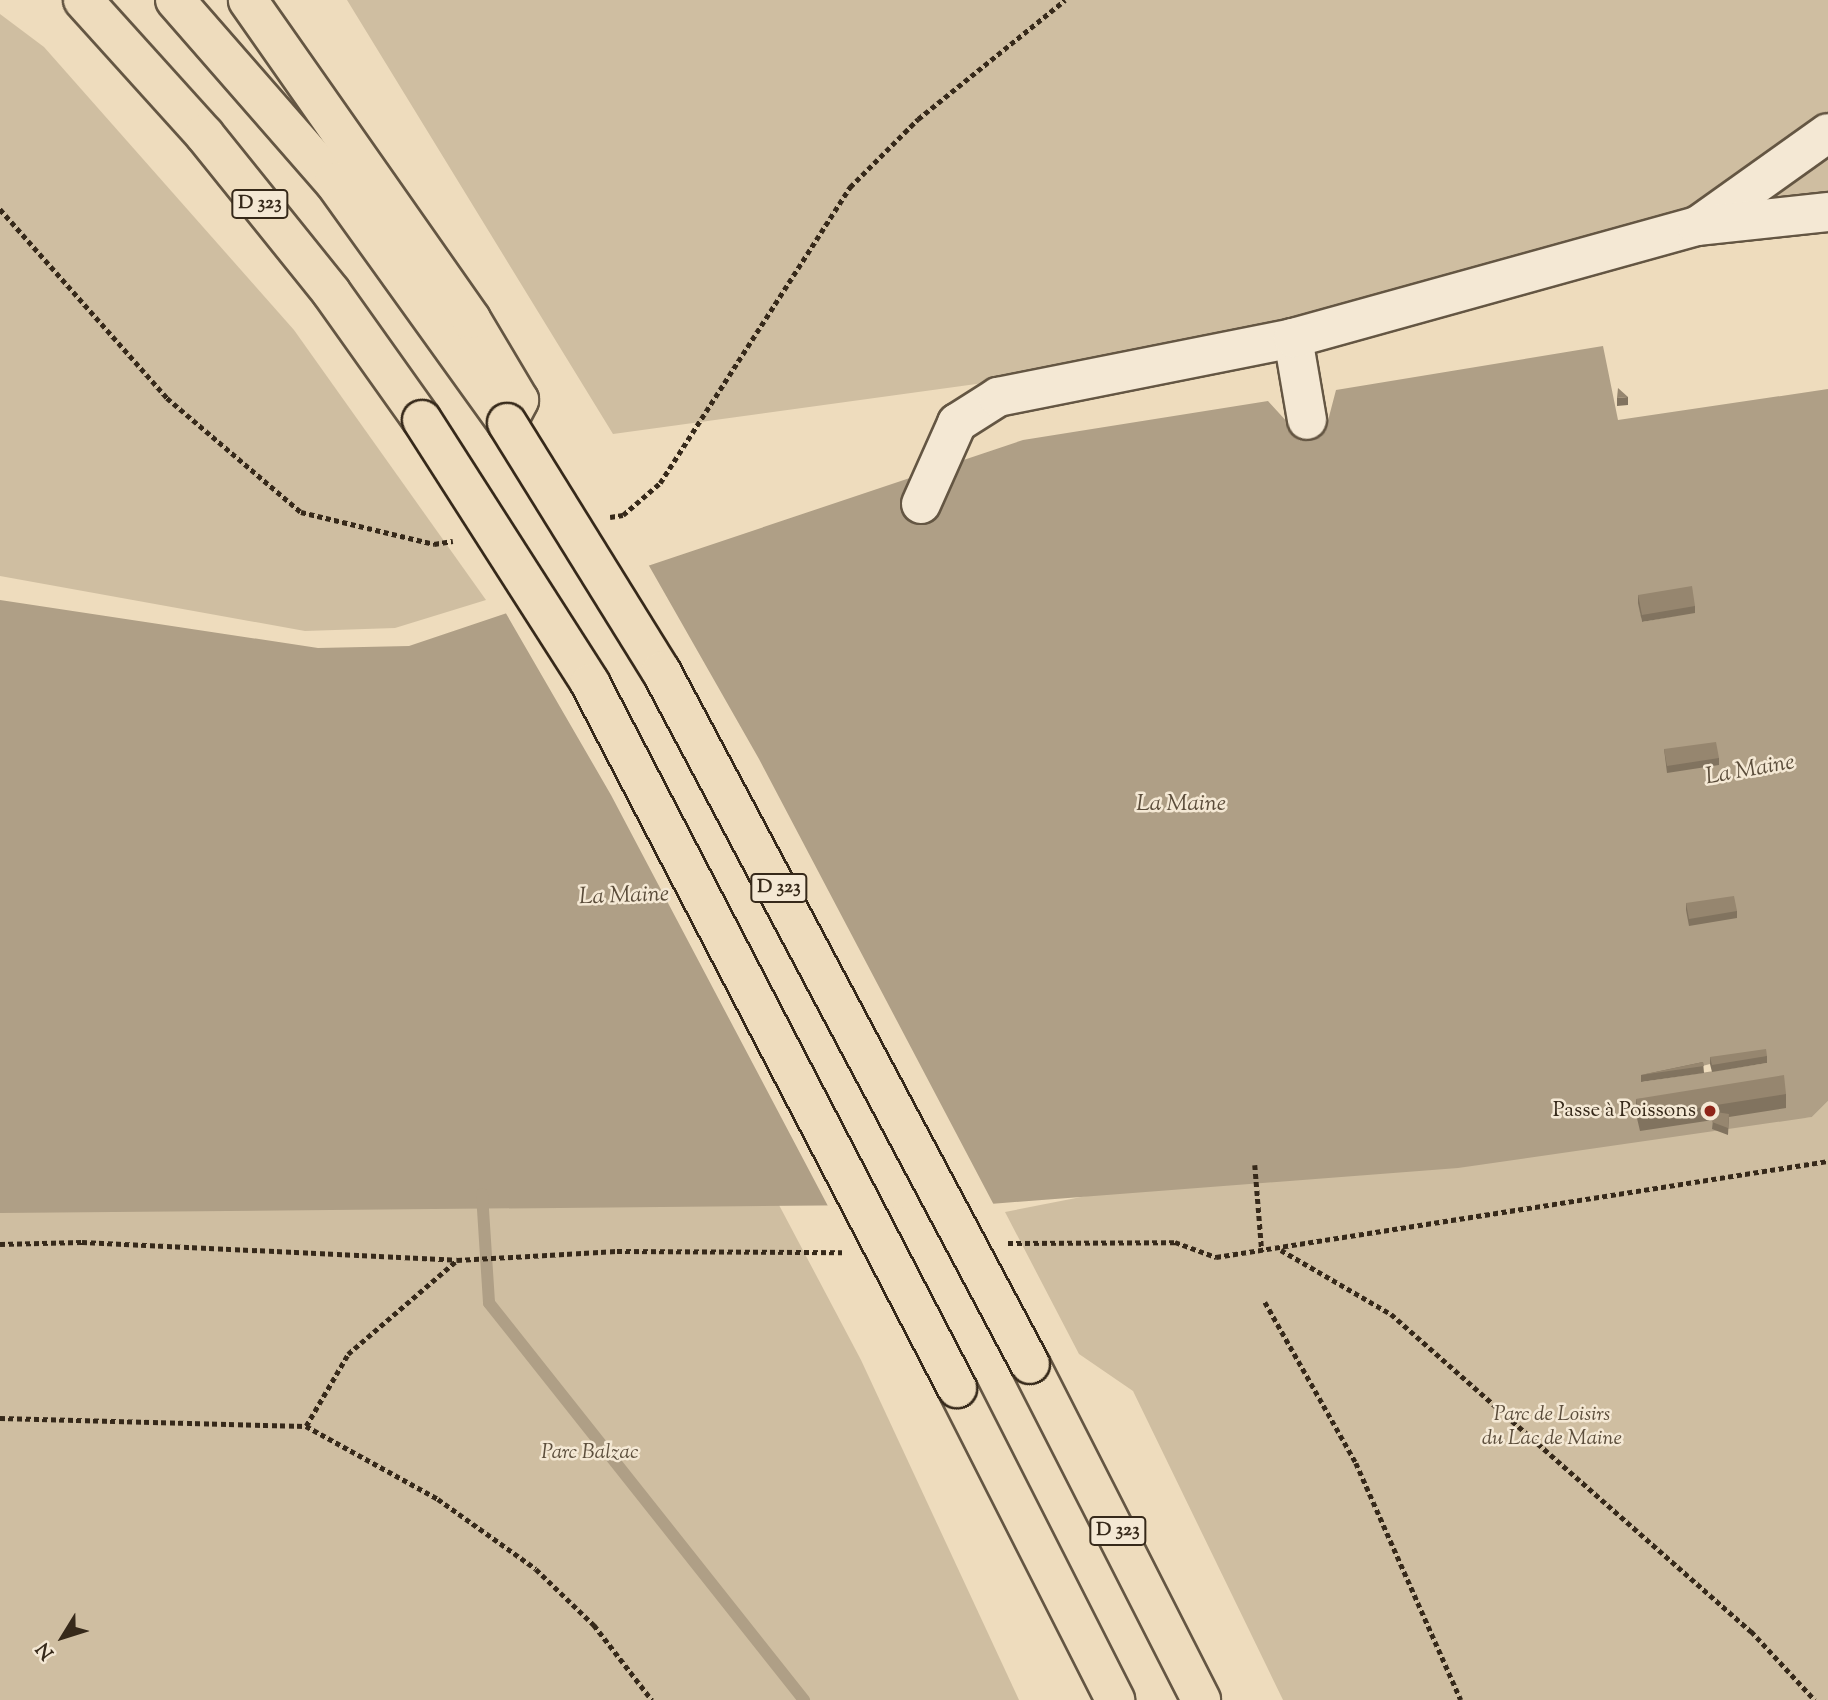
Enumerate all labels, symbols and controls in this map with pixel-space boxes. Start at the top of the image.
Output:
road number: D 323 [230,188,290,220]
water label: La Maine [1703,750,1797,792]
water label: La Maine [1136,791,1226,819]
road number: D 323 [749,873,809,904]
water label: La Maine [578,882,670,912]
place label: Passe à Poissons [1553,1098,1696,1124]
marker: Passe à Poissons [1702,1103,1718,1119]
park label: Parc de Loisirs du Lac de Maine [1482,1402,1622,1452]
park label: Parc Balzac [541,1440,639,1466]
road number: D 323 [1088,1516,1148,1546]
north arrow [28,1602,98,1672]
text: N [31,1636,61,1665]

